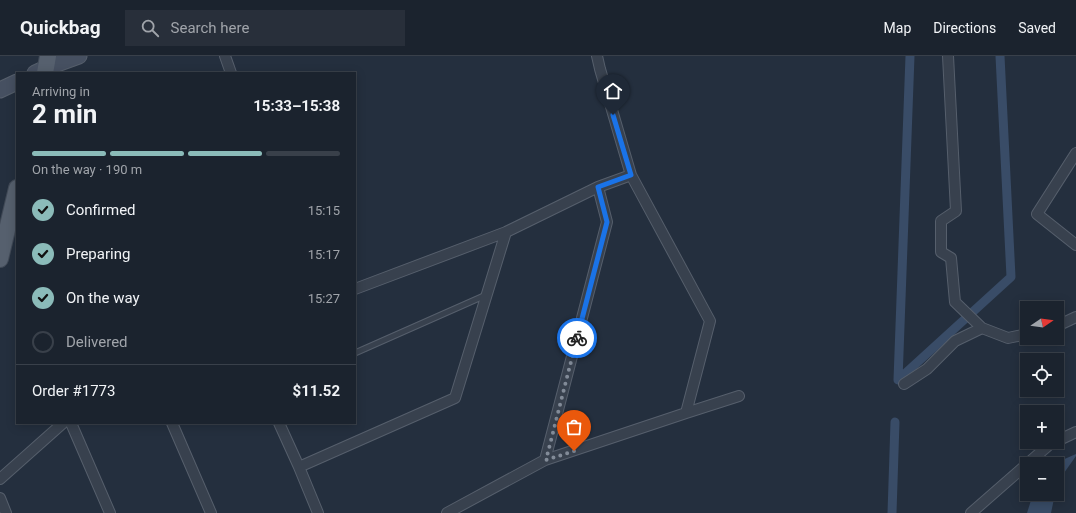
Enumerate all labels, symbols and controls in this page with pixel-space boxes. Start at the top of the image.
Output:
search box [125,10,405,46]
text: Quickbag [20,16,101,39]
icon: search [139,17,161,39]
text: Search here [171,19,249,37]
text: Map [884,20,911,36]
text: Directions [933,20,996,36]
text: Saved [1018,20,1056,36]
pin [596,74,630,115]
icon: home [602,80,624,102]
text: Arriving in [32,84,90,99]
text: 15:33–15:38 [253,97,340,115]
text: 2 min [32,99,97,129]
text: On the way · 190 m [32,162,142,177]
icon: check [32,199,54,221]
text: Confirmed [66,201,136,219]
text: 15:15 [308,203,340,218]
icon: check [32,243,54,265]
text: Preparing [66,245,130,263]
text: 15:17 [308,247,340,262]
icon: check [32,287,54,309]
text: On the way [66,289,140,307]
text: 15:27 [308,291,340,306]
north arrow [1020,301,1064,345]
map controls [1020,301,1064,501]
courier [557,318,597,358]
icon: bike [566,327,588,349]
text: Delivered [66,333,128,351]
button: locate [1020,353,1064,397]
text: Order #1773 [32,382,115,400]
text: $11.52 [293,382,340,400]
button: + [1020,405,1064,449]
pin [557,410,591,451]
icon: bag [563,416,585,438]
button: − [1020,457,1064,501]

